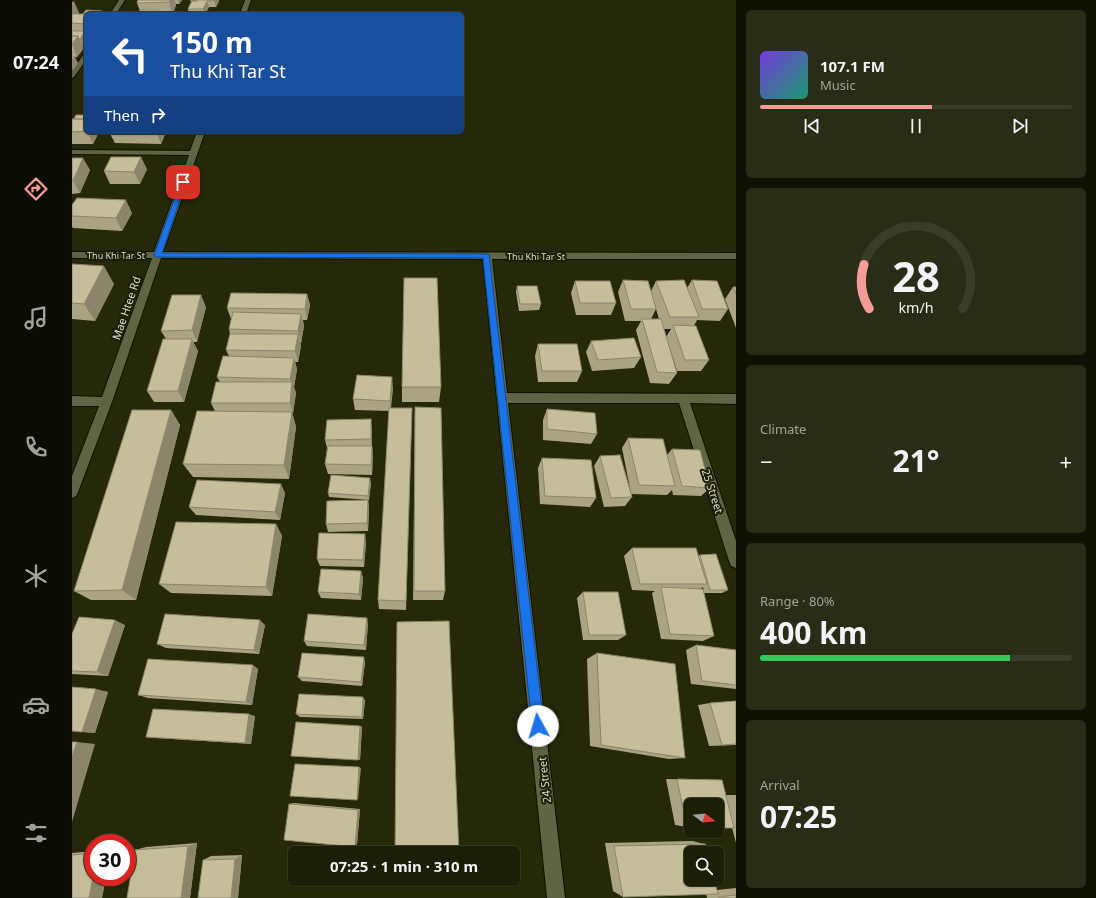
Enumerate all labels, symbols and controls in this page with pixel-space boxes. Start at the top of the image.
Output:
text: 150 m [170,23,253,61]
icon: left [104,28,156,80]
text: 07:24 [13,50,59,74]
text: 107.1 FM [820,56,885,76]
text: Thu Khi Tar St [170,59,286,83]
text: Music [820,76,856,94]
icon: right [147,104,169,126]
text: Then [104,105,139,125]
icon: previous [801,115,823,137]
icon: pause [905,115,927,137]
icon: next [1009,115,1031,137]
pin [166,165,200,199]
icon: arrive [172,171,194,193]
icon: directions [22,175,50,203]
text: 28 [892,248,940,304]
street label: Thu Khi Tar St [87,249,146,262]
street label: Thu Khi Tar St [507,250,566,263]
street label: Mae Htee Rd [108,274,144,342]
text: km/h [898,298,934,317]
icon: music [22,304,50,332]
text: Climate [760,420,806,438]
icon: phone [22,433,50,461]
text: 21° [892,440,940,481]
text: − [760,446,773,476]
text: + [1059,446,1072,476]
street label: 25 Street [699,467,727,515]
icon: climate [22,562,50,590]
text: Range · 80% [760,592,835,610]
text: 400 km [760,612,867,653]
icon: car [22,691,50,719]
position arrow [517,705,559,747]
street label: 24 Street [534,756,554,804]
text: Arrival [760,776,800,794]
text: 07:25 [760,796,837,837]
north arrow [684,798,724,838]
map controls [684,798,724,886]
icon: filters [22,819,50,847]
speed limit sign: 30 [84,834,136,886]
button: search [684,846,724,886]
text: 07:25 · 1 min · 310 m [330,856,478,876]

